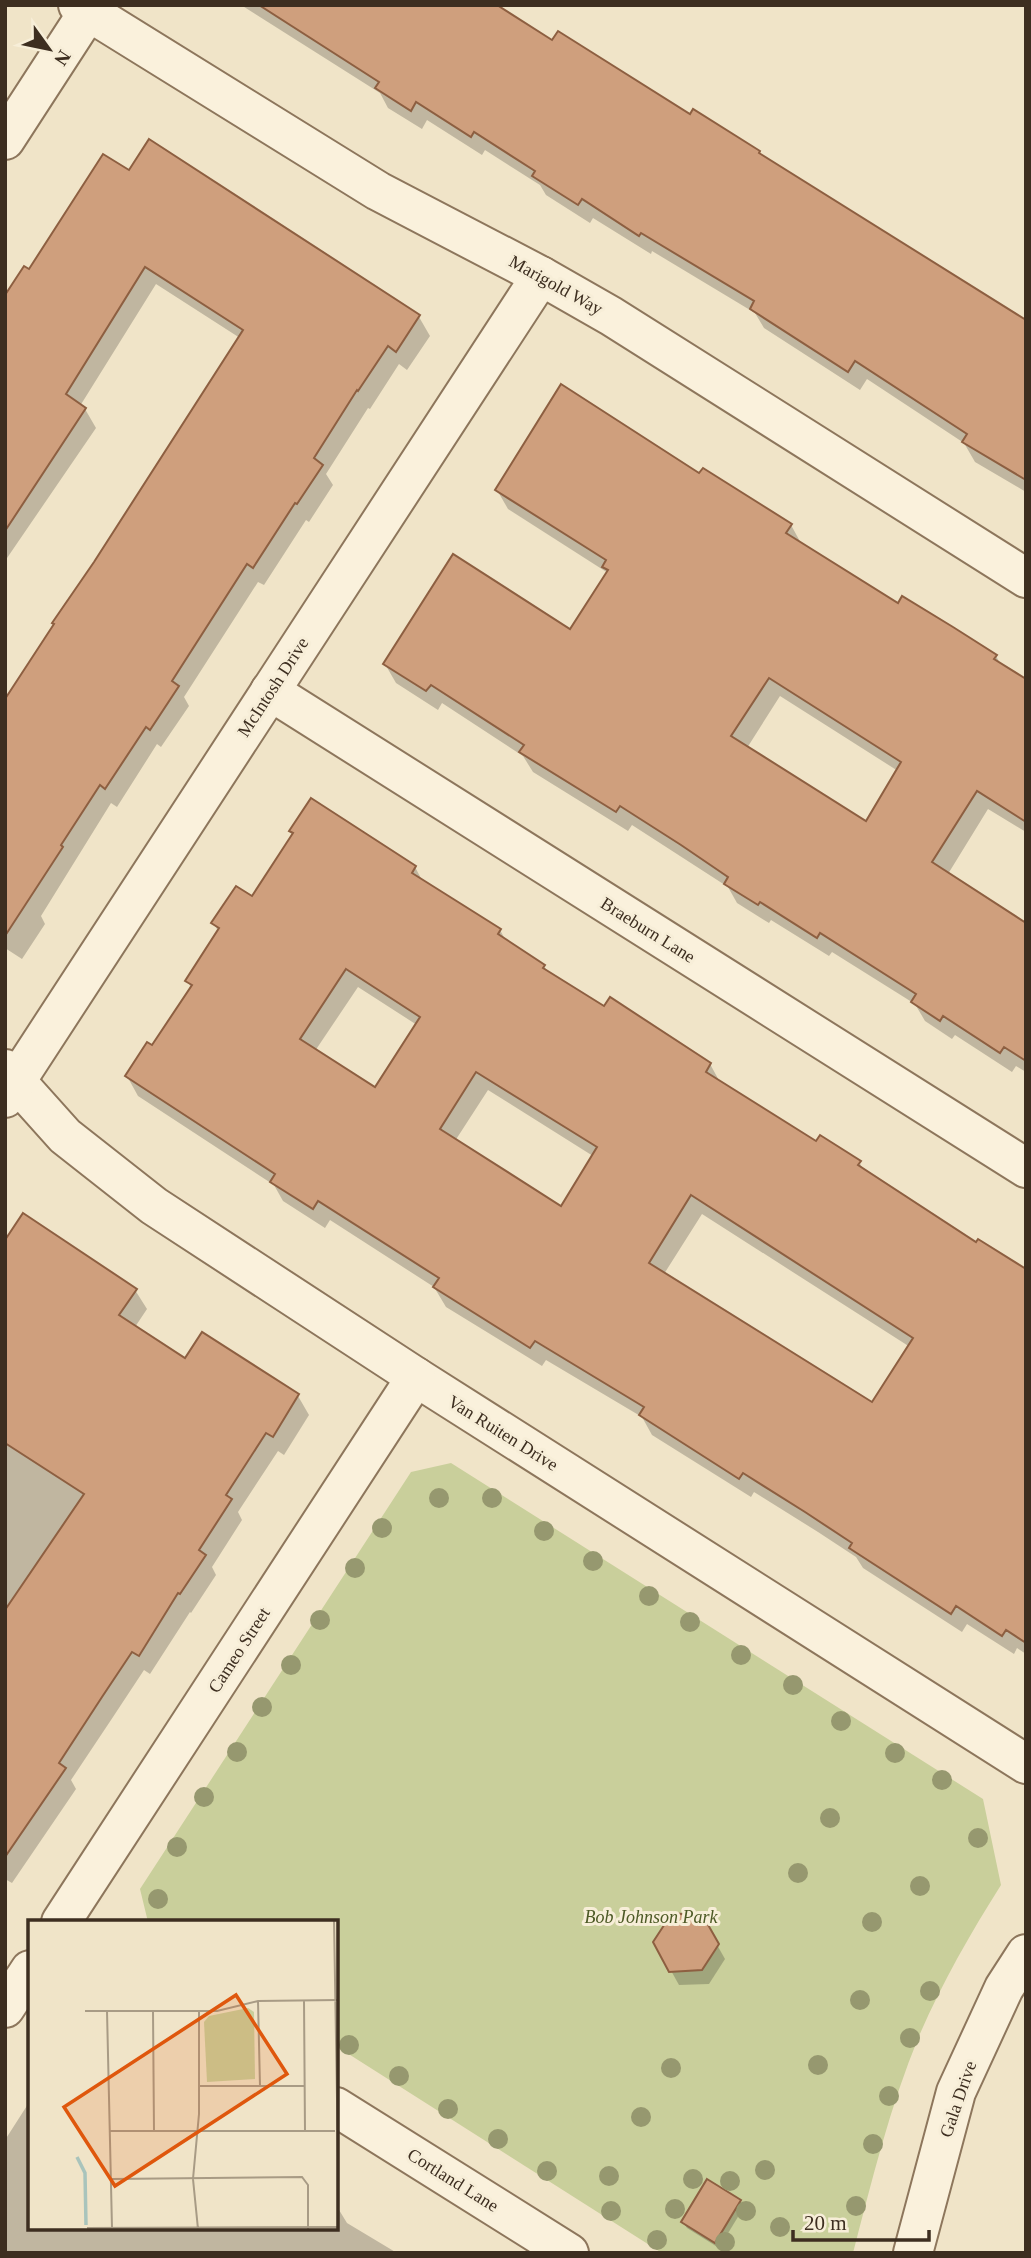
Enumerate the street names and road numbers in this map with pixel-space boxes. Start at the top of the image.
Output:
street label: Marigold Way [506,251,606,319]
street label: McIntosh Drive [233,634,313,740]
street label: Braeburn Lane [597,893,699,967]
street label: Van Ruiten Drive [444,1391,562,1475]
street label: Cameo Street [204,1604,274,1696]
street label: Gala Drive [936,2058,980,2140]
street label: Cortland Lane [404,2144,502,2216]

